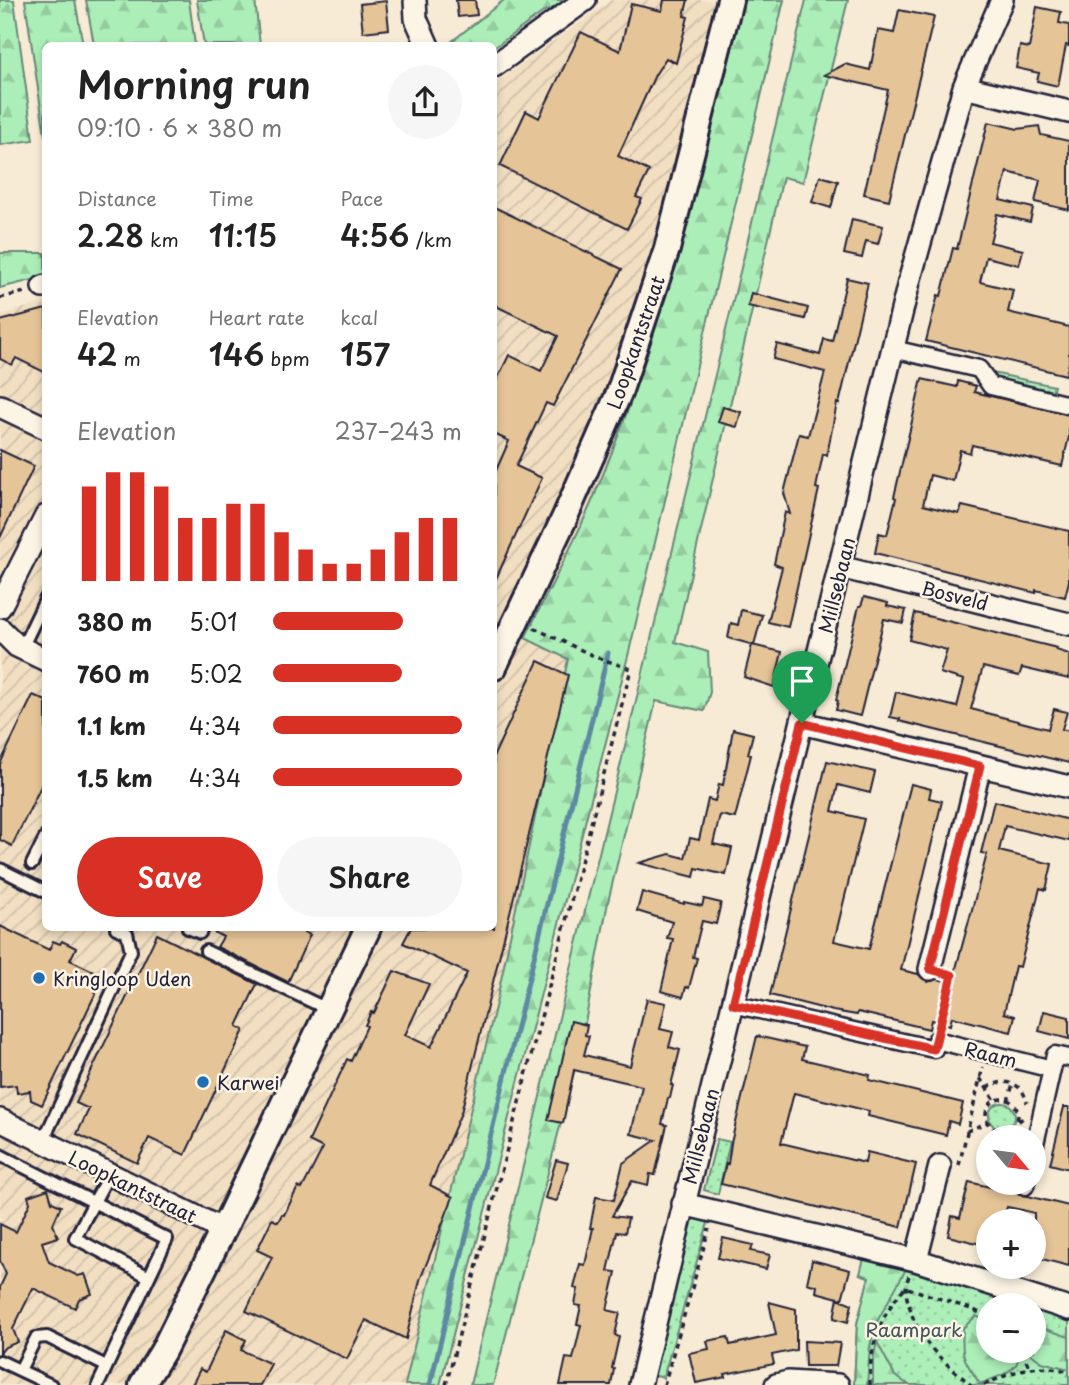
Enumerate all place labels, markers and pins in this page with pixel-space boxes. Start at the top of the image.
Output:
pin [772,651,832,723]
place label: Kringloop Uden [53,964,192,992]
marker: Kringloop Uden [31,970,47,986]
place label: Karwei [217,1068,280,1096]
marker: Karwei [195,1074,211,1090]

